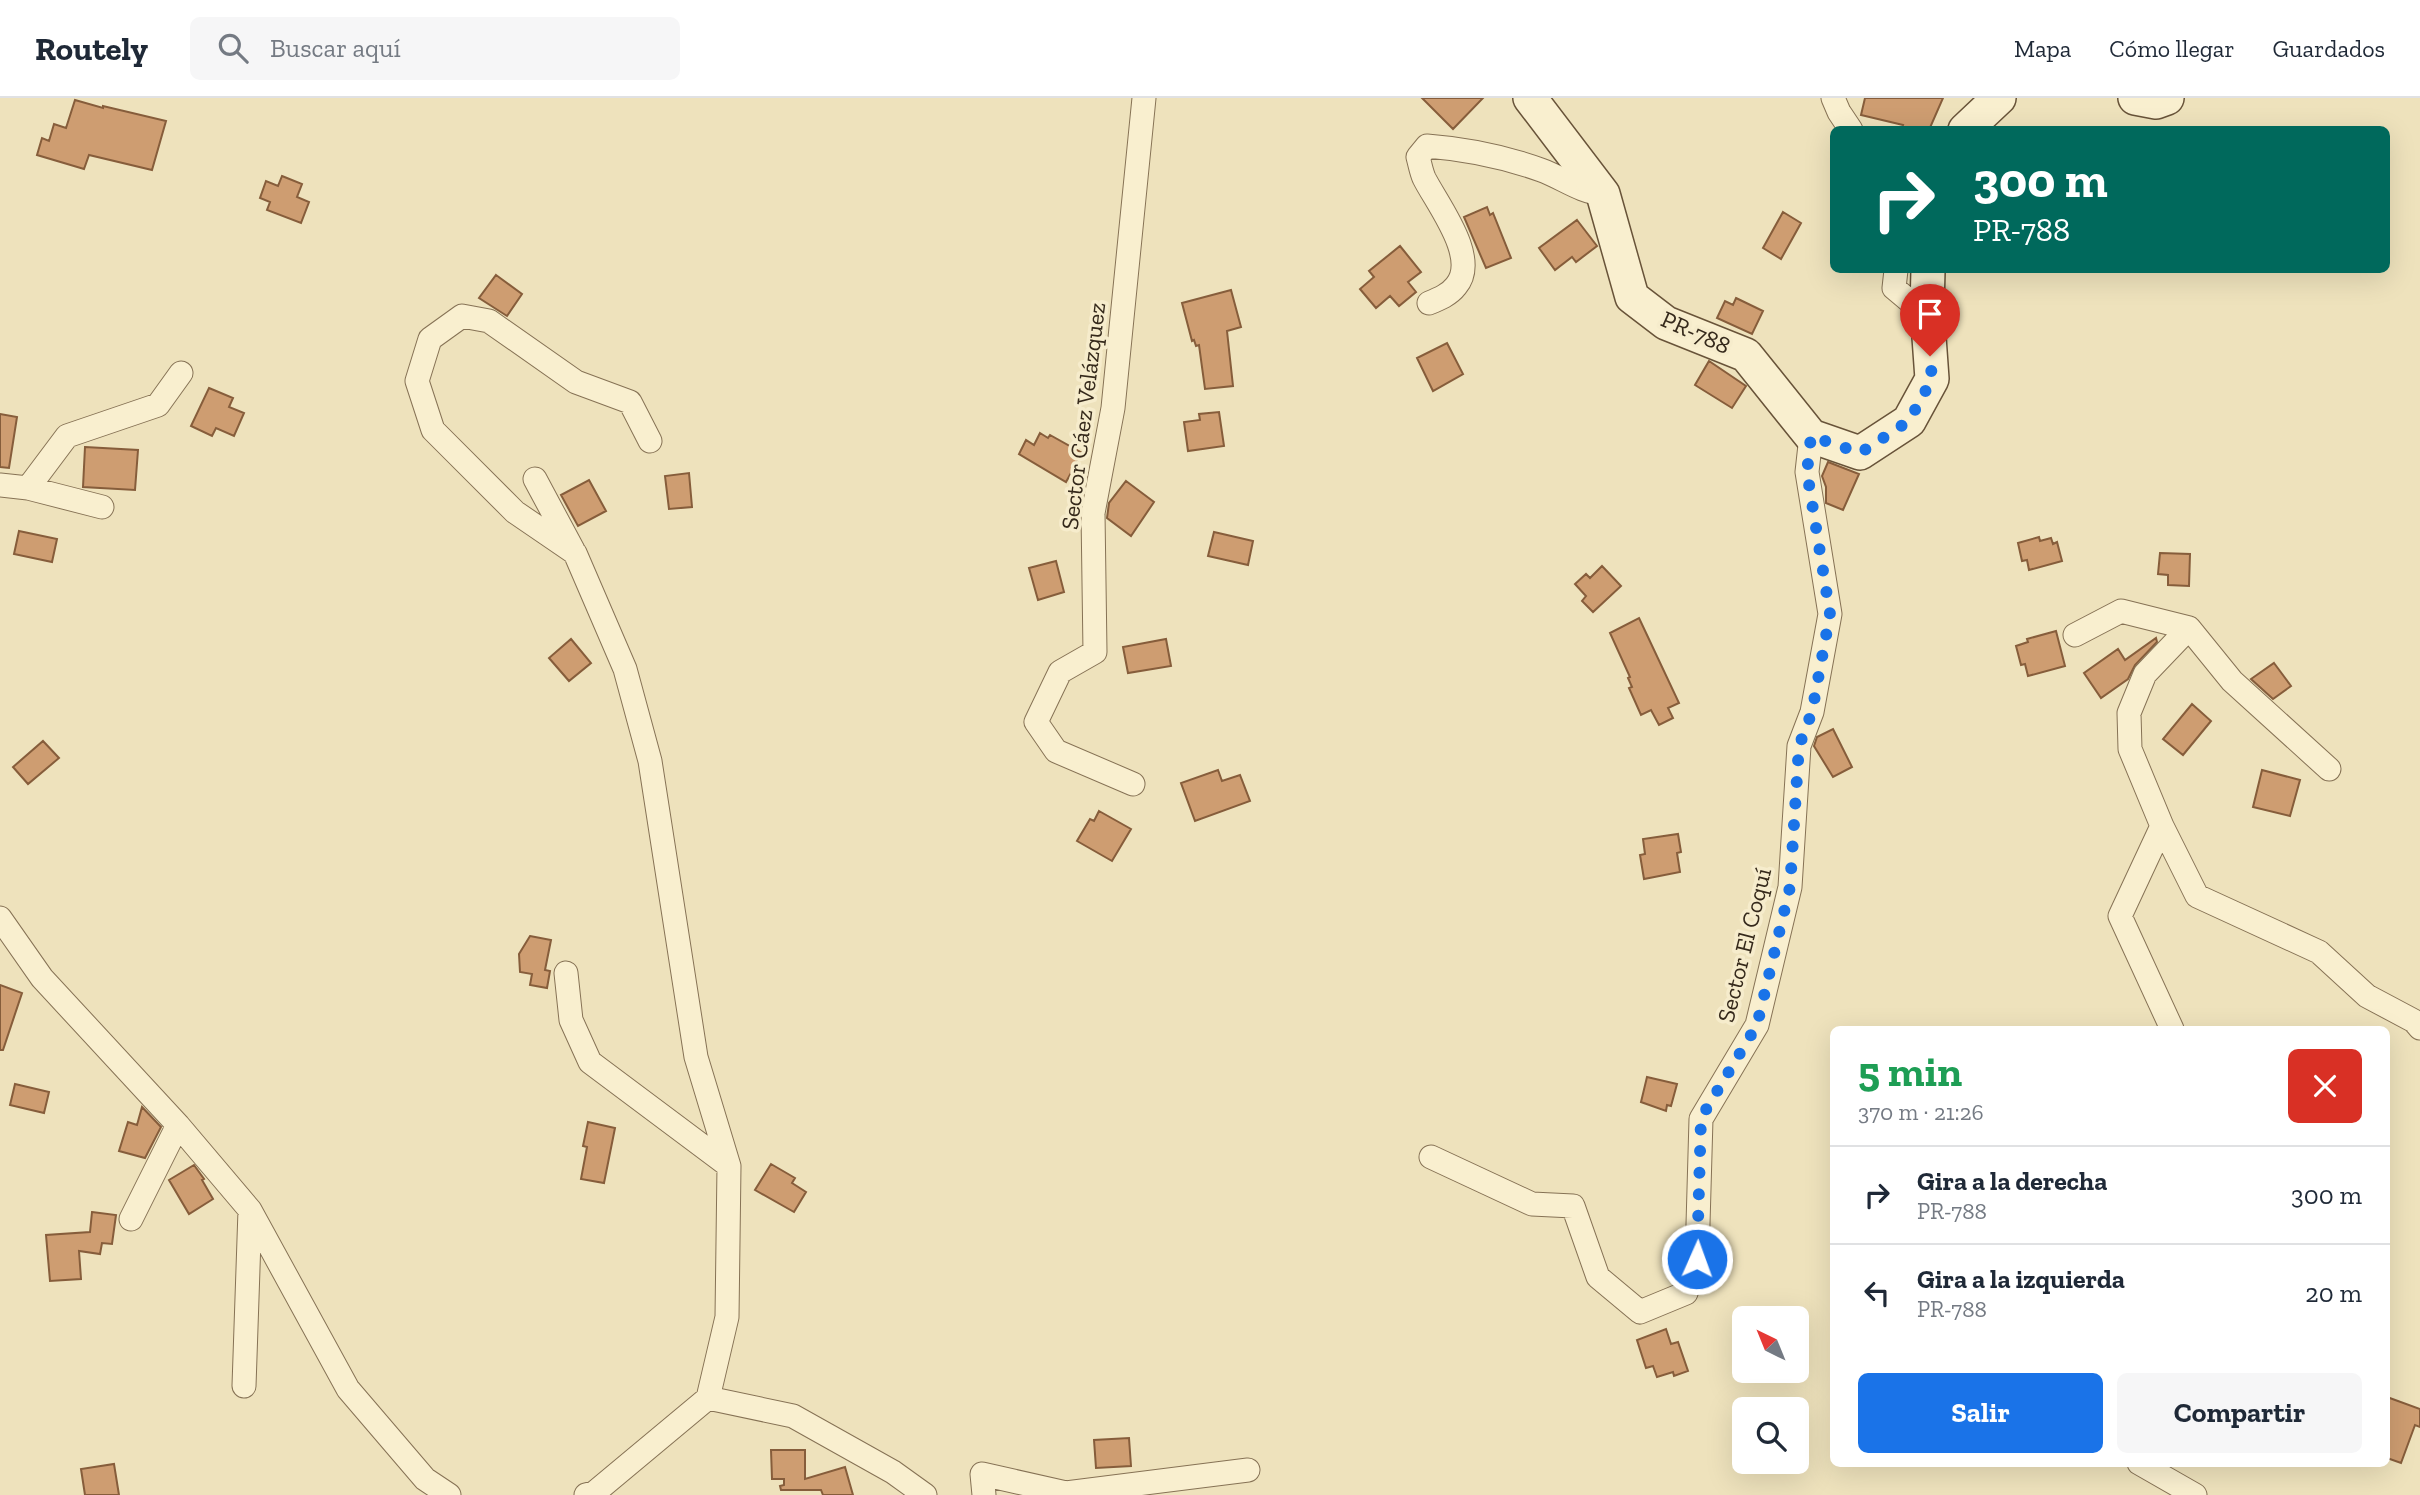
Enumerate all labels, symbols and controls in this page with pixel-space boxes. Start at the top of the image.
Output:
search box [190,17,680,80]
text: Routely [35,29,148,68]
icon: search [214,29,252,67]
text: Buscar aquí [270,32,401,64]
text: Mapa [2014,34,2071,63]
text: Cómo llegar [2109,34,2235,63]
text: Guardados [2273,34,2385,63]
text: 300 m [1973,151,2108,210]
icon: right [1858,154,1949,245]
text: PR-788 [1973,211,2070,249]
pin [1900,284,1960,356]
icon: arrive [1911,295,1949,333]
street label: Sector Cáez Velázquez [1055,301,1111,531]
street label: PR-788 [1657,304,1735,360]
street label: Sector El Coquí [1711,864,1777,1025]
text: 5 min [1858,1046,1962,1097]
button: close [2288,1049,2362,1123]
text: 370 m · 21:26 [1858,1098,1984,1126]
text: Gira a la derecha [1917,1165,2107,1197]
icon: right [1858,1176,1896,1214]
text: 300 m [2291,1179,2362,1211]
text: PR-788 [1917,1197,1987,1225]
position arrow [1660,1222,1734,1296]
text: Gira a la izquierda [1917,1263,2125,1295]
icon: left [1858,1274,1896,1312]
text: 20 m [2305,1277,2362,1309]
text: PR-788 [1917,1295,1987,1323]
north arrow [1732,1306,1810,1382]
map controls [1732,1306,1809,1474]
button: Salir [1858,1373,2103,1453]
button: Compartir [2117,1373,2362,1453]
button: search [1732,1397,1809,1474]

